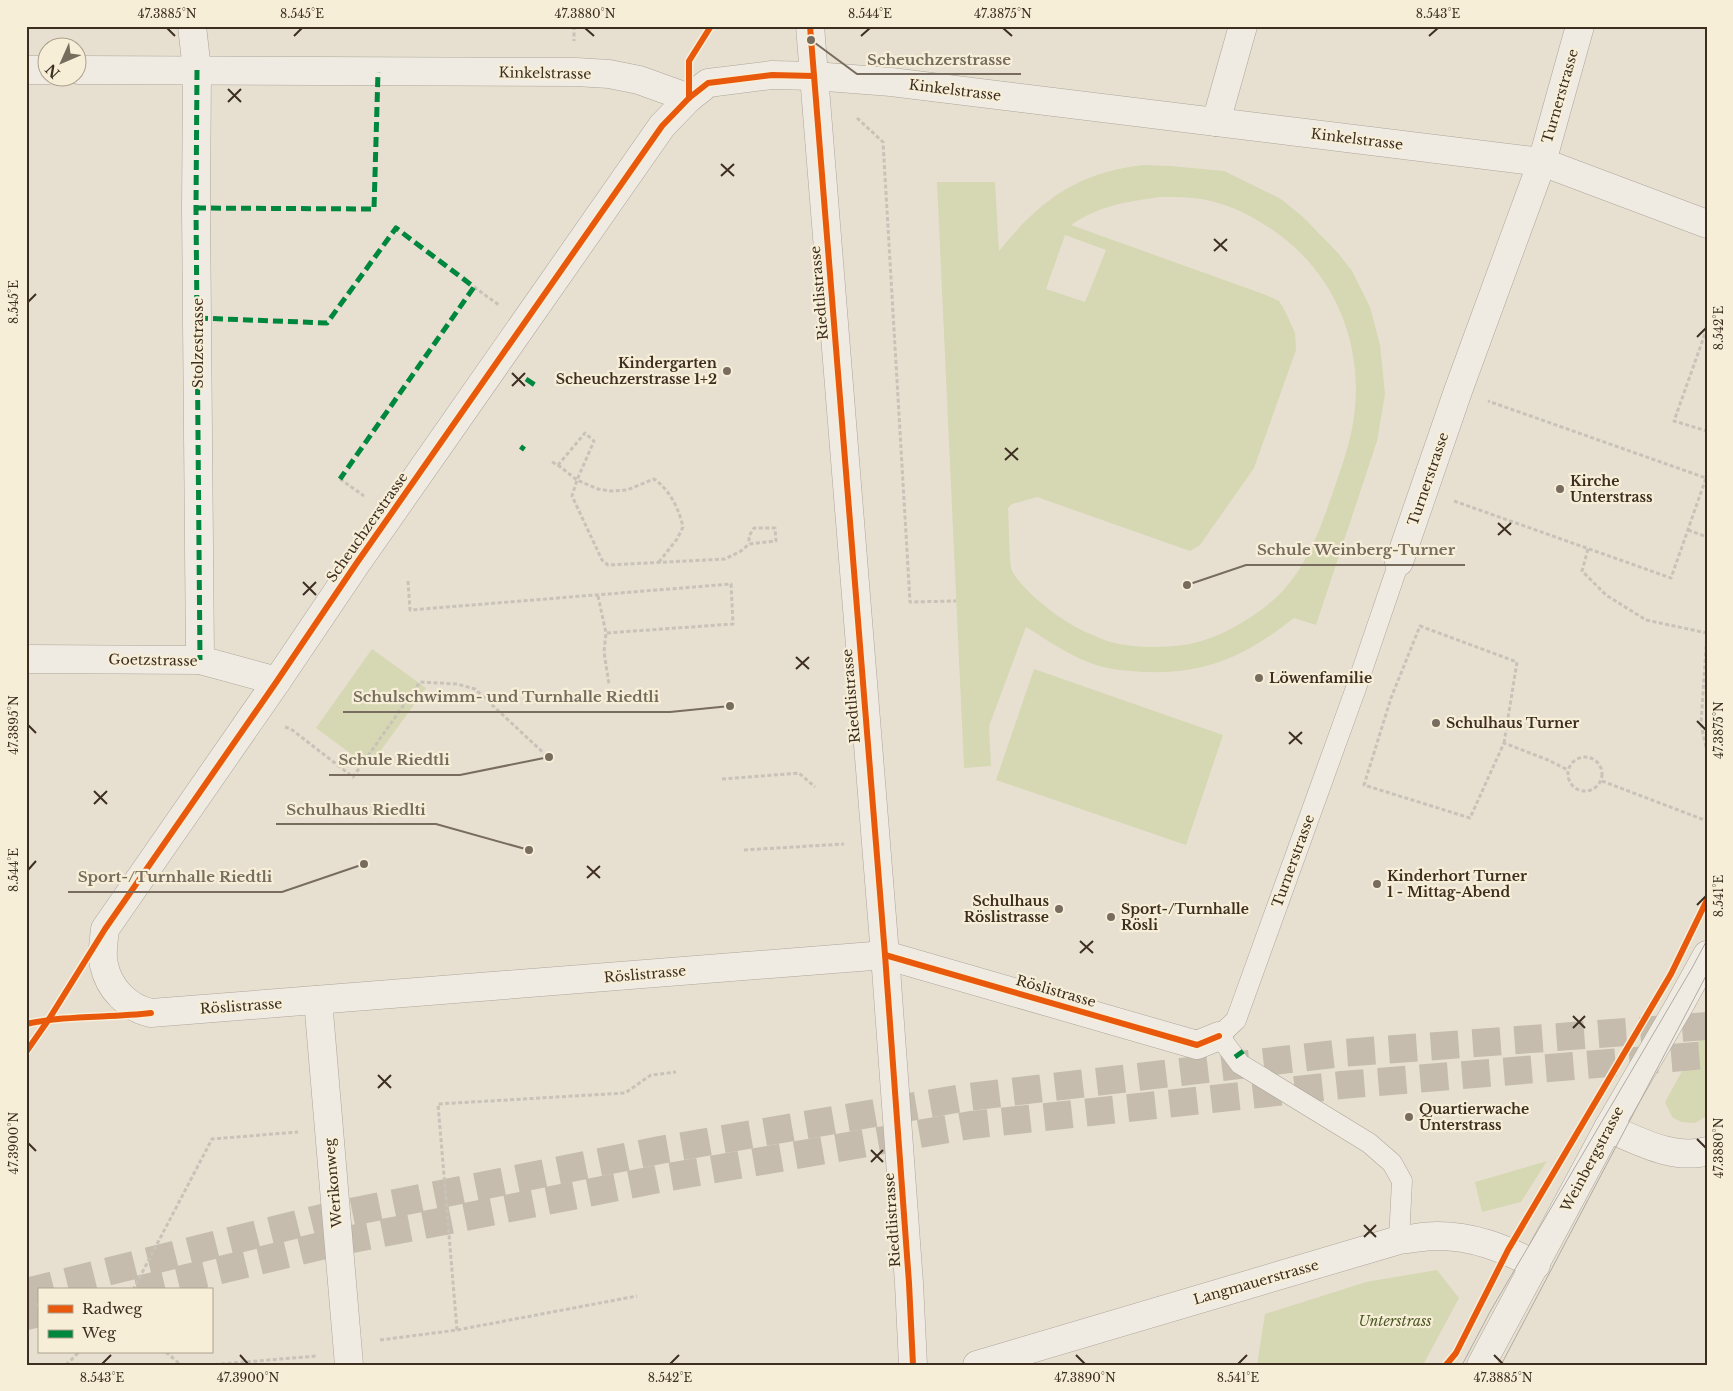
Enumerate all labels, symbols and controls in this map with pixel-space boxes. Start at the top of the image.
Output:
text: 47.3885°N [137,6,197,21]
text: 8.545°E [280,6,324,21]
text: 47.3880°N [555,6,616,21]
text: 8.544°E [848,6,892,21]
text: 47.3875°N [974,6,1032,21]
text: 8.543°E [1416,6,1461,21]
north arrow [38,38,88,88]
callout: Scheuchzerstrasse [857,44,1021,74]
street label: Turnerstrasse [1538,47,1582,145]
text: Scheuchzerstrasse [867,50,1011,69]
text: N [42,60,64,82]
street label: Kinkelstrasse [498,63,592,83]
street label: Kinkelstrasse [908,75,1002,105]
street label: Kinkelstrasse [1310,124,1404,154]
street label: Riedtlistrasse [806,245,832,341]
text: 8.545°E [6,280,21,324]
street label: Stolzestrasse [189,298,207,388]
text: 8.542°E [1711,305,1726,350]
place label: Kindergarten Scheuchzerstrasse 1+2 [556,354,717,388]
marker: Kindergarten Scheuchzerstrasse 1+2 [721,365,733,377]
street label: Turnerstrasse [1404,430,1452,528]
street label: Scheuchzerstrasse [322,469,412,585]
place label: Kirche Unterstrass [1570,472,1653,506]
marker: Kirche Unterstrass [1554,483,1566,495]
callout: Schule Weinberg-Turner [1246,535,1465,565]
text: Schule Weinberg-Turner [1257,540,1456,559]
street label: Riedtlistrasse [838,648,864,744]
street label: Goetzstrasse [108,650,198,670]
place label: Löwenfamilie [1269,669,1372,687]
marker: Löwenfamilie [1253,672,1265,684]
callout: Schulschwimm- und Turnhalle Riedtli [343,682,670,712]
text: Schulschwimm- und Turnhalle Riedtli [353,687,660,706]
text: 47.3895°N [6,695,21,755]
text: 47.3875°N [1711,701,1726,759]
place label: Schulhaus Turner [1446,714,1579,732]
marker: Schulhaus Turner [1430,717,1442,729]
callout: Schule Riedtli [329,745,460,775]
text: Schule Riedtli [338,750,450,769]
callout: Schulhaus Riedlti [276,794,436,824]
text: Schulhaus Riedlti [286,800,426,819]
street label: Turnerstrasse [1268,812,1318,910]
text: 8.544°E [6,848,21,892]
callout: Sport-/Turnhalle Riedtli [68,862,282,892]
text: Sport-/Turnhalle Riedtli [78,867,273,886]
place label: Kinderhort Turner 1 - Mittag-Abend [1387,867,1527,901]
text: 8.541°E [1711,874,1726,917]
marker: Kinderhort Turner 1 - Mittag-Abend [1371,878,1383,890]
place label: Schulhaus Röslistrasse [964,892,1049,926]
place label: Sport-/Turnhalle Rösli [1121,900,1249,934]
marker: Schulhaus Röslistrasse [1053,903,1065,915]
marker: Sport-/Turnhalle Rösli [1105,911,1117,923]
street label: Röslistrasse [603,961,687,987]
street label: Röslistrasse [1014,971,1098,1011]
street label: Röslistrasse [199,994,283,1018]
place label: Quartierwache Unterstrass [1419,1100,1529,1134]
street label: Weinbergstrasse [1556,1103,1627,1216]
text: 47.3900°N [6,1111,21,1174]
marker: Quartierwache Unterstrass [1403,1111,1415,1123]
text: 47.3880°N [1711,1117,1726,1179]
street label: Werikonweg [320,1137,346,1229]
street label: Riedtlistrasse [880,1172,904,1268]
street label: Langmauerstrasse [1191,1255,1321,1309]
legend [38,1288,212,1354]
text: Radweg [82,1299,143,1318]
park label: Unterstrass [1358,1312,1432,1330]
text: Weg [81,1323,117,1342]
text: 8.543°E [80,1370,125,1385]
text: 47.3900°N [217,1370,280,1385]
text: 8.542°E [648,1370,693,1385]
text: 47.3890°N [1054,1370,1116,1385]
text: 8.541°E [1217,1370,1260,1385]
text: 47.3885°N [1473,1370,1533,1385]

